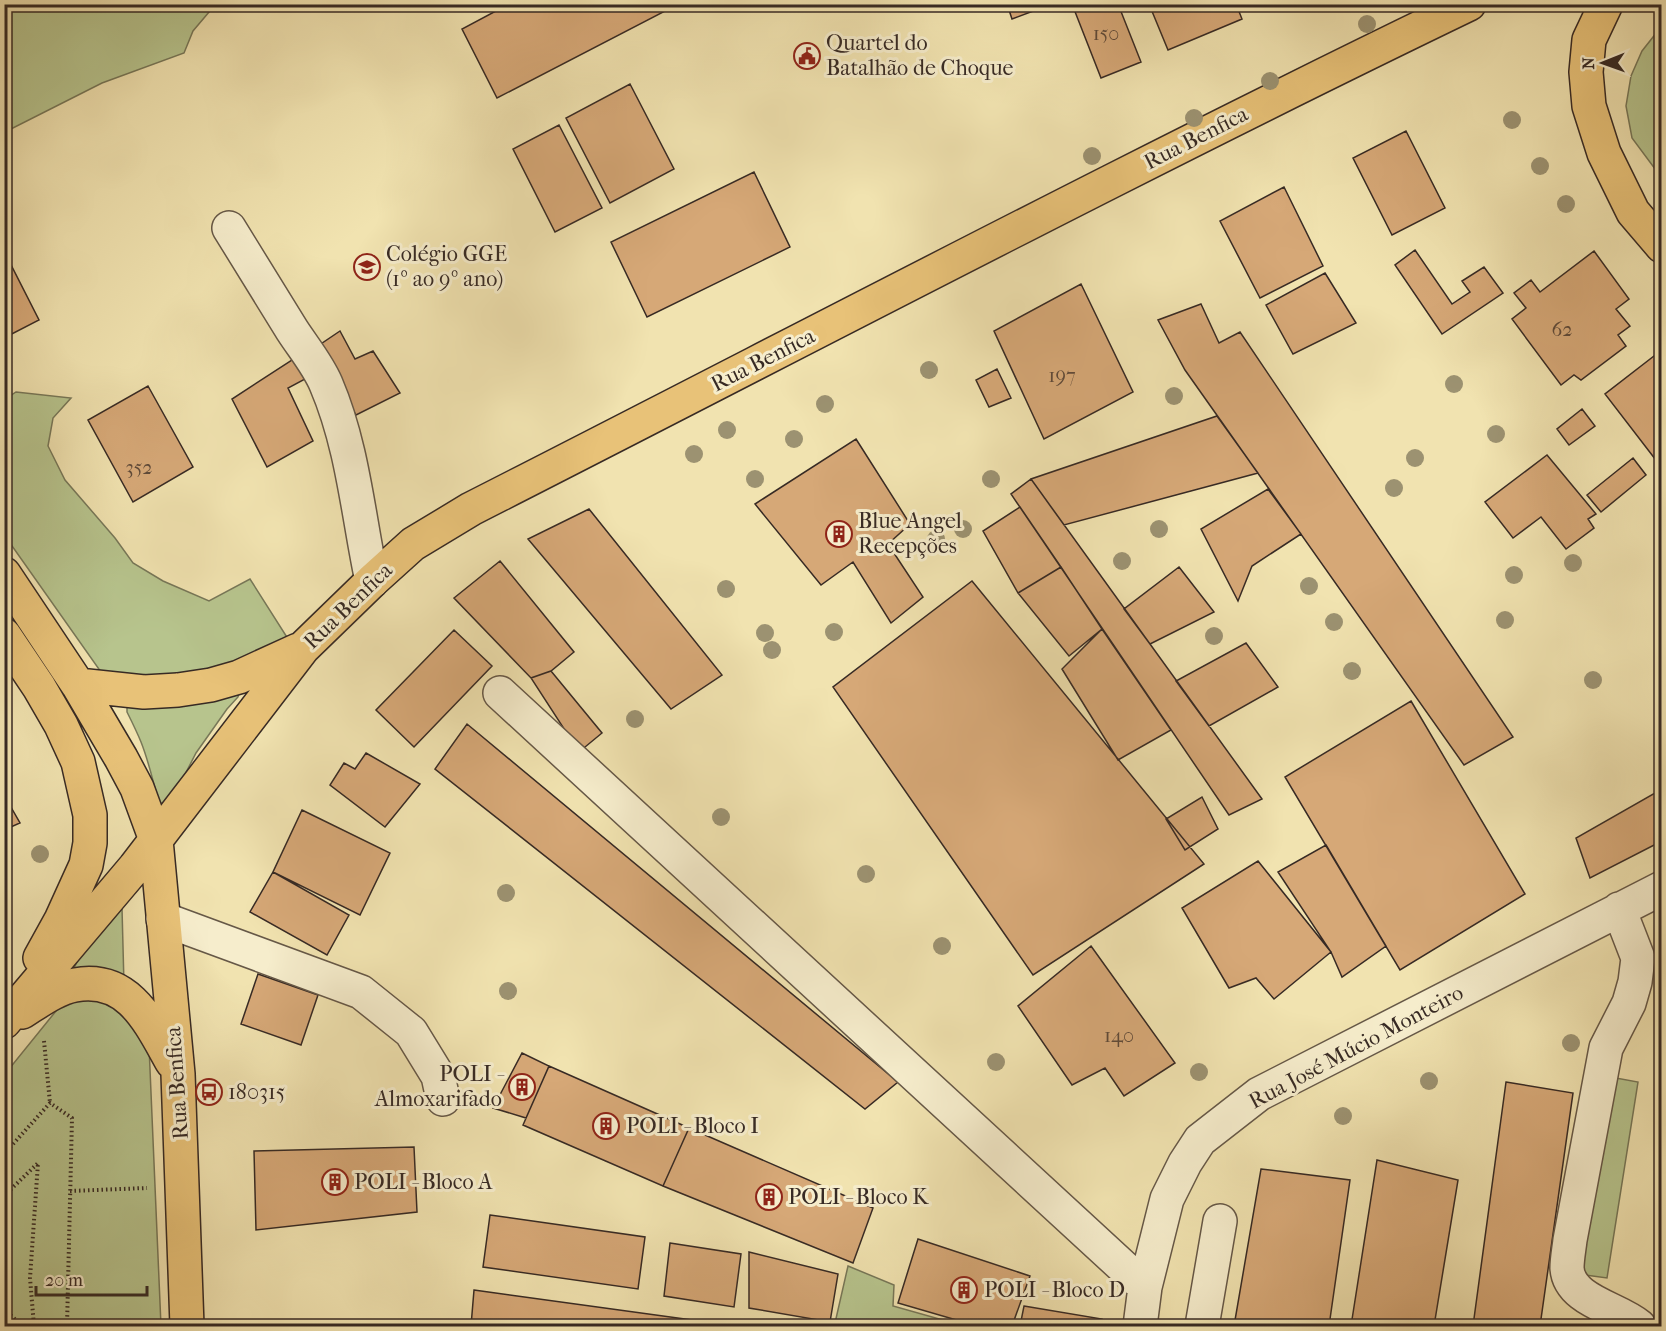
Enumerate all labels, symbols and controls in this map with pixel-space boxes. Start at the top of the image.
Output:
house number: 150 [1093,22,1119,45]
place label: Quartel do Batalhão de Choque [826,30,1014,81]
north arrow [1573,33,1633,93]
public building icon: Quartel do Batalhão de Choque [792,41,822,71]
text: N [1579,56,1598,69]
street label: Rua Benfica [1140,100,1253,175]
place label: Colégio GGE (1º ao 9º ano) [386,241,507,292]
school or university icon: Colégio GGE (1º ao 9º ano) [352,252,382,282]
house number: 62 [1551,318,1573,341]
street label: Rua Benfica [707,322,820,397]
house number: 197 [1048,364,1076,387]
house number: 352 [125,456,153,479]
place label: Blue Angel Recepções [858,508,962,559]
building icon: Blue Angel Recepções [824,519,854,549]
street label: Rua Benfica [298,557,398,655]
street label: Rua José Múcio Monteiro [1244,979,1468,1115]
house number: 140 [1104,1024,1134,1047]
street label: Rua Benfica [160,1025,194,1140]
place label: POLI - Almoxarifado [374,1061,505,1112]
building icon: POLI - Almoxarifado [507,1072,537,1102]
bus stop icon: 180315 [194,1077,224,1107]
place label: 180315 [228,1079,285,1105]
building icon: POLI - Bloco I [591,1111,621,1141]
place label: POLI - Bloco I [626,1113,759,1139]
building icon: POLI - Bloco A [320,1167,350,1197]
place label: POLI - Bloco A [354,1169,493,1195]
building icon: POLI - Bloco K [754,1182,784,1212]
place label: POLI - Bloco K [788,1184,929,1210]
scale bar [36,1259,147,1297]
text: 20 m [45,1270,83,1291]
building icon: POLI - Bloco D [949,1275,979,1305]
place label: POLI - Bloco D [984,1277,1125,1303]

